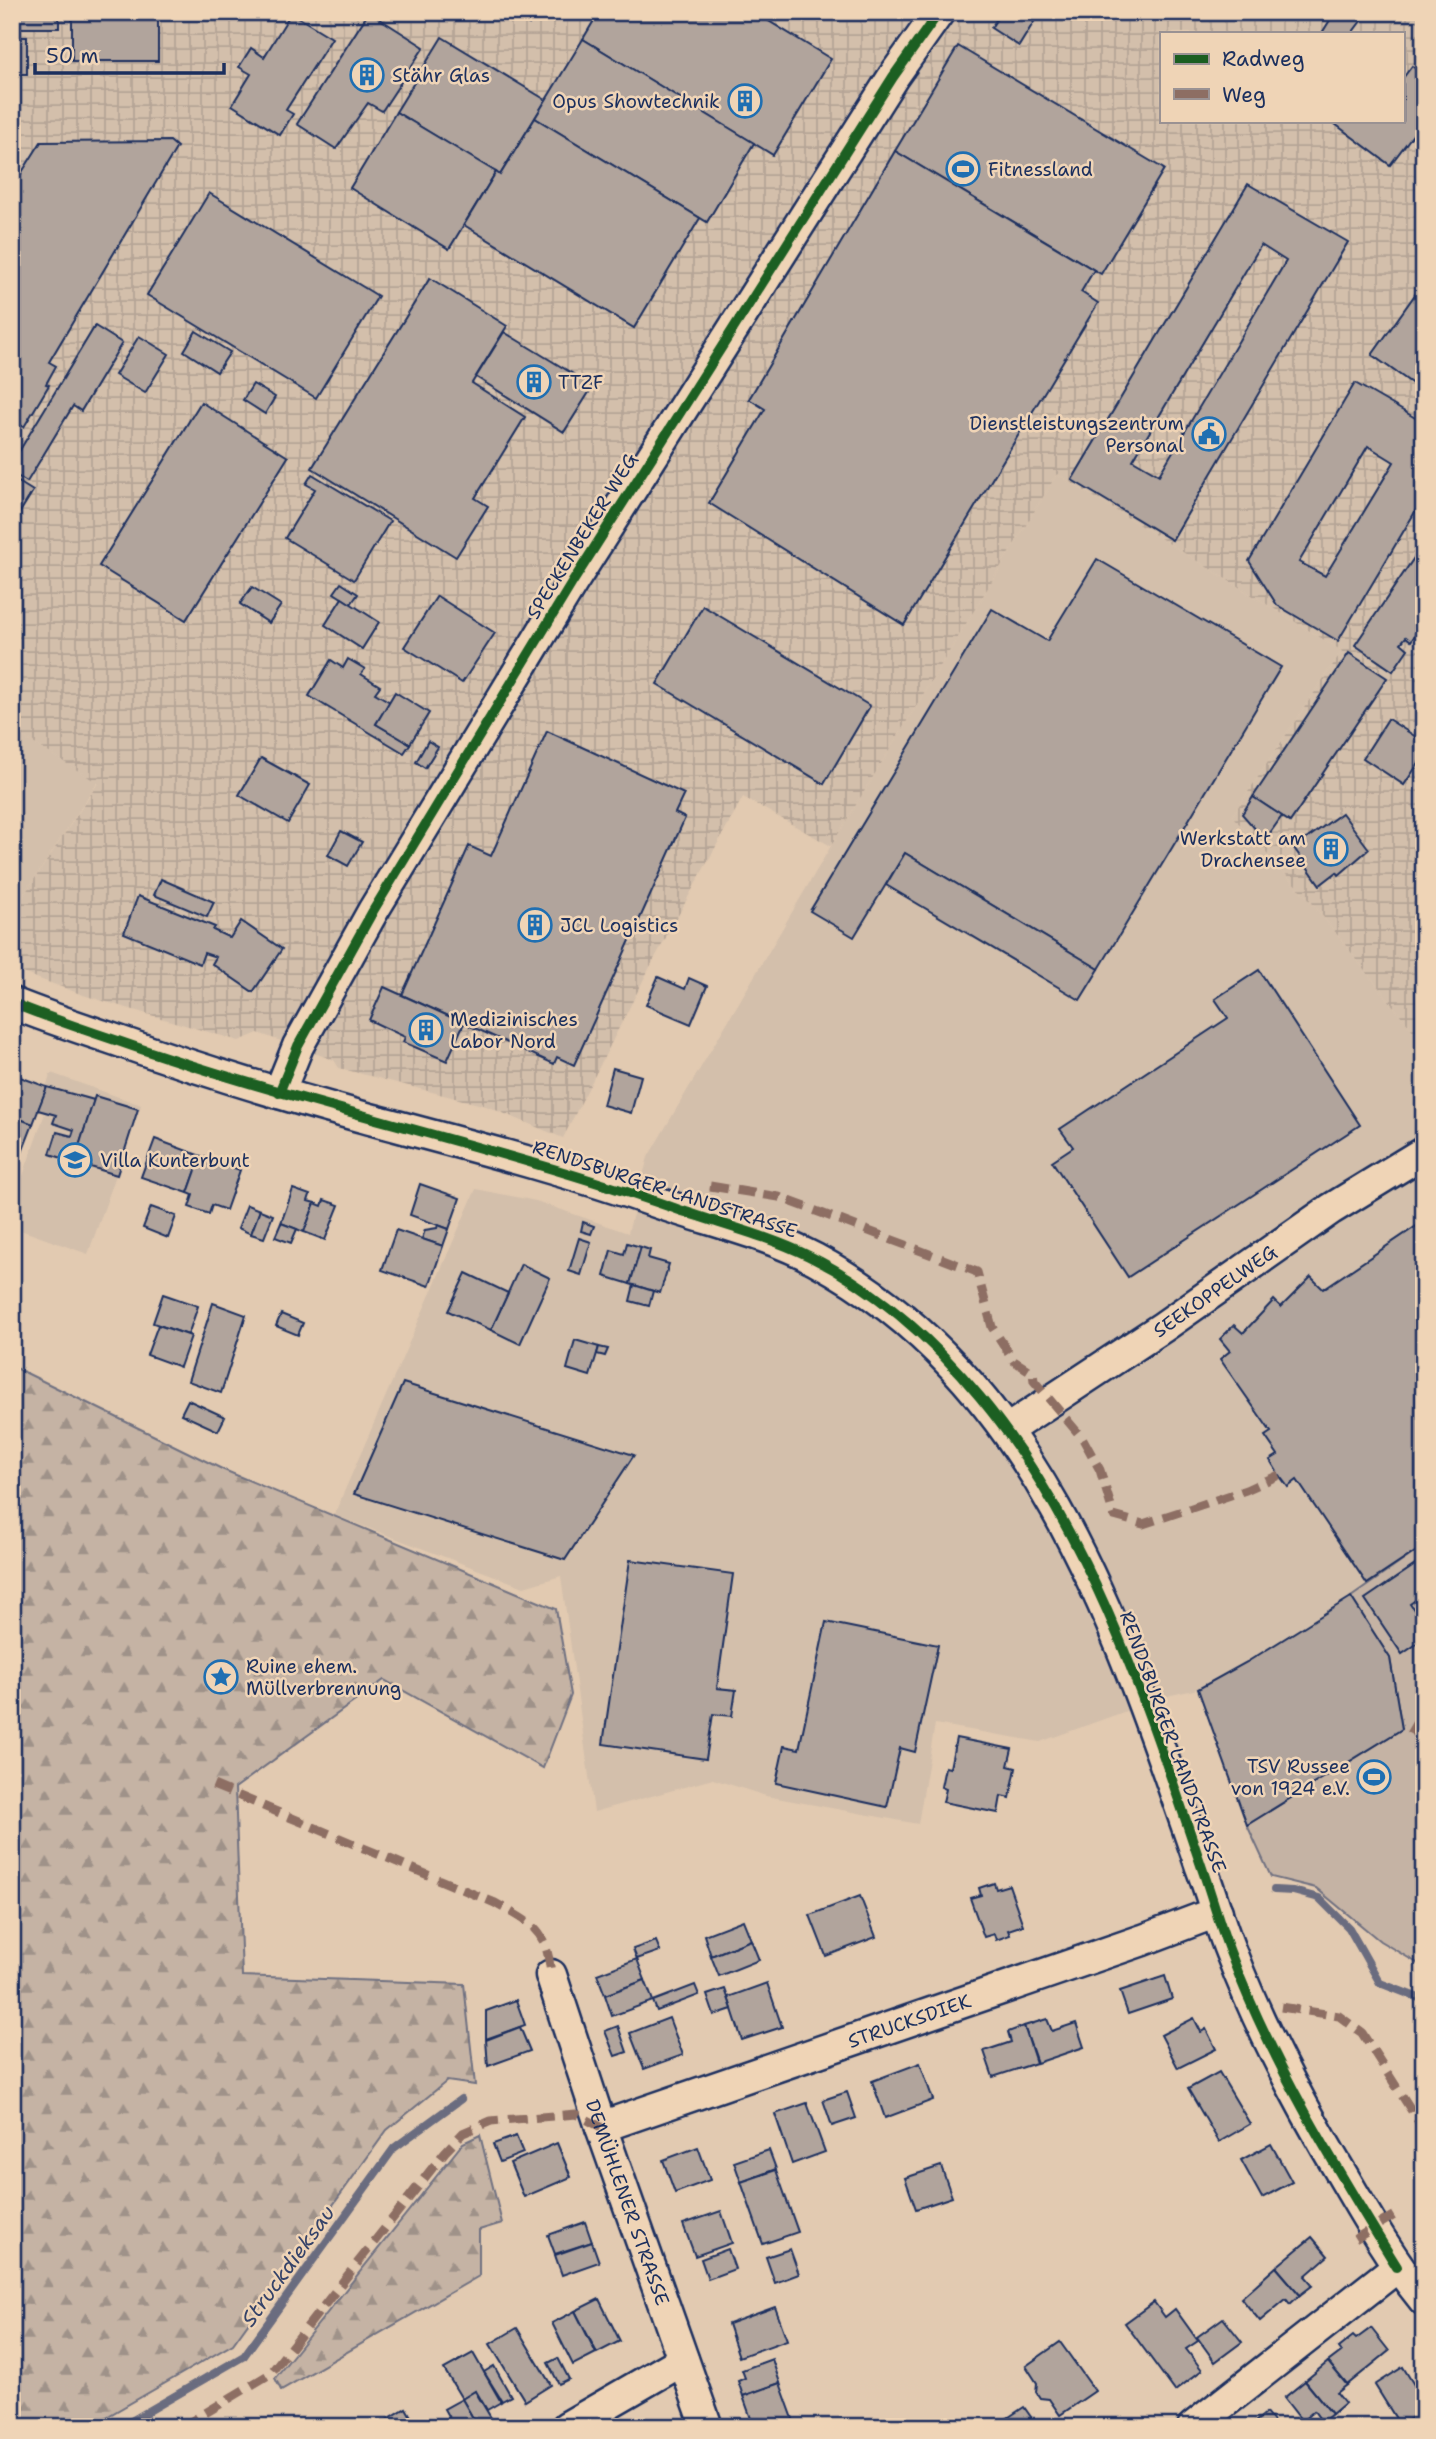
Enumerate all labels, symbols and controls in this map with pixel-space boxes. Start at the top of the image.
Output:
scale bar [35,32,224,76]
legend [1160,32,1404,122]
text: 50 m [46,42,99,70]
text: Radweg [1222,45,1305,73]
building icon: Stähr Glas [348,56,386,94]
place label: Stähr Glas [392,63,490,88]
text: Weg [1222,81,1266,109]
building icon: Opus Showtechnik [726,82,764,120]
place label: Opus Showtechnik [552,89,720,114]
sports icon: Fitnessland [944,150,982,188]
place label: Fitnessland [988,157,1093,182]
building icon: TTZF [515,363,553,401]
place label: TTZF [558,370,603,395]
place label: Dienstleistungszentrum Personal [970,411,1184,458]
public building icon: Dienstleistungszentrum Personal [1190,415,1228,453]
street label: SPECKENBEKER WEG [521,448,643,624]
place label: Werkstatt am Drachensee [1180,826,1306,873]
building icon: Werkstatt am Drachensee [1312,830,1350,868]
building icon: JCL Logistics [516,906,554,944]
place label: JCL Logistics [560,913,678,938]
place label: Medizinisches Labor Nord [450,1007,578,1054]
building icon: Medizinisches Labor Nord [407,1011,445,1049]
street label: RENDSBURGER LANDSTRASSE [530,1134,801,1244]
school or university icon: Villa Kunterbunt [56,1141,94,1179]
place label: Villa Kunterbunt [100,1148,250,1173]
street label: SEEKOPPELWEG [1148,1239,1281,1343]
street label: RENDSBURGER LANDSTRASSE [1114,1608,1232,1876]
place label: Ruine ehem. Müllverbrennung [246,1654,402,1701]
place icon: Ruine ehem. Müllverbrennung [202,1658,240,1696]
place label: TSV Russee von 1924 e.V. [1231,1754,1350,1801]
sports icon: TSV Russee von 1924 e.V. [1355,1758,1393,1796]
street label: STRUCKSDIEK [844,1988,974,2053]
street label: DEMÜHLENER STRASSE [580,2096,676,2309]
water label: Struckdieksau [235,2200,341,2332]

